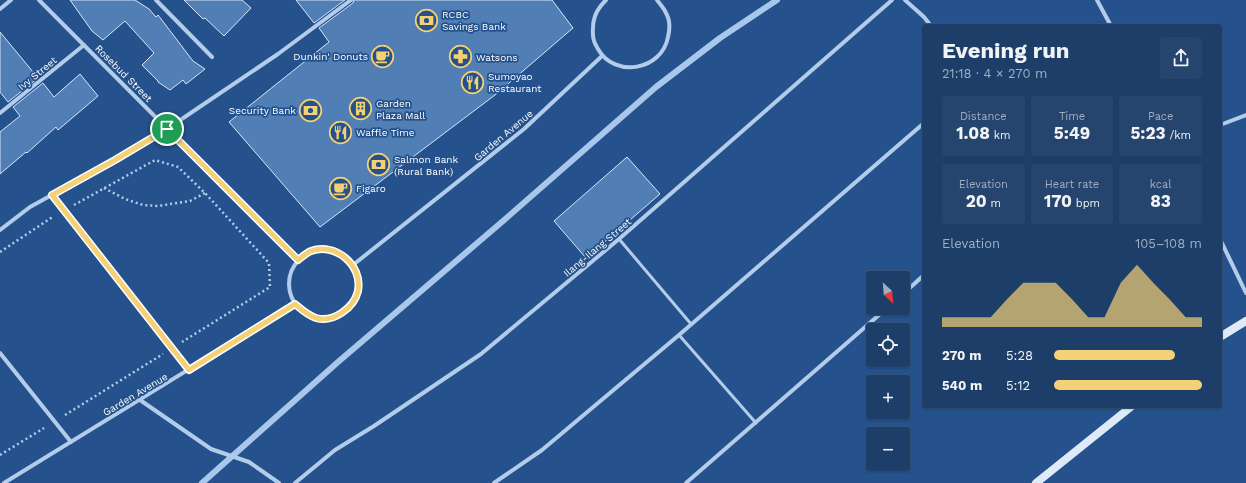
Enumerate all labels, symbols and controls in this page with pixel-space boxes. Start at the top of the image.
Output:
bank icon: RCBC Savings Bank [414,7,440,33]
place label: RCBC Savings Bank [442,9,506,32]
button: share [1160,37,1202,79]
text: Evening run [942,38,1070,63]
street label: Rosebud Street [93,43,155,105]
cafe icon: Dunkin' Donuts [370,43,396,69]
pharmacy icon: Watsons [448,44,474,70]
place label: Dunkin' Donuts [293,51,368,62]
place label: Watsons [476,52,518,63]
street label: Ivy Street [16,54,59,92]
text: 21:18 · 4 × 270 m [942,66,1047,81]
restaurant icon: Sumoyao Restaurant [460,69,486,95]
place label: Sumoyao Restaurant [488,71,542,94]
building icon: Garden Plaza Mall [348,96,374,122]
bank icon: Security Bank [298,97,324,123]
place label: Garden Plaza Mall [376,98,425,121]
place label: Security Bank [229,105,296,116]
street label: Garden Avenue [472,107,535,163]
text: Distance [960,110,1007,123]
text: Time [1059,110,1085,123]
text: Pace [1148,110,1173,123]
pin [150,112,184,146]
icon: arrive [156,118,178,140]
restaurant icon: Waffle Time [327,119,353,145]
text: 1.08 [956,123,990,143]
text: 5:49 [1054,123,1090,143]
text: 5:23 [1130,123,1166,143]
place label: Waffle Time [356,127,415,138]
text: km [990,129,1010,142]
text: /km [1166,129,1191,142]
bank icon: Salmon Bank (Rural Bank) [366,152,392,178]
place label: Salmon Bank (Rural Bank) [394,154,459,177]
cafe icon: Figaro [328,175,354,201]
text: Elevation [959,178,1008,191]
text: Heart rate [1045,178,1099,191]
text: kcal [1150,178,1172,191]
place label: Figaro [356,183,386,194]
text: 20 [966,191,987,211]
text: 170 [1044,191,1072,211]
text: 83 [1150,191,1171,211]
text: m [987,197,1001,210]
text: bpm [1072,197,1100,210]
street label: Ilang-Ilang Street [561,215,634,279]
text: Elevation [942,236,1000,251]
text: 105–108 m [1135,236,1202,251]
north arrow [866,271,910,315]
map controls [866,271,910,471]
button: locate [866,323,910,367]
text: 270 m [942,348,981,363]
text: 5:28 [1006,348,1033,363]
street label: Garden Avenue [101,371,170,418]
button: + [866,375,910,419]
text: 540 m [942,378,982,393]
text: 5:12 [1006,378,1030,393]
button: − [866,427,910,471]

